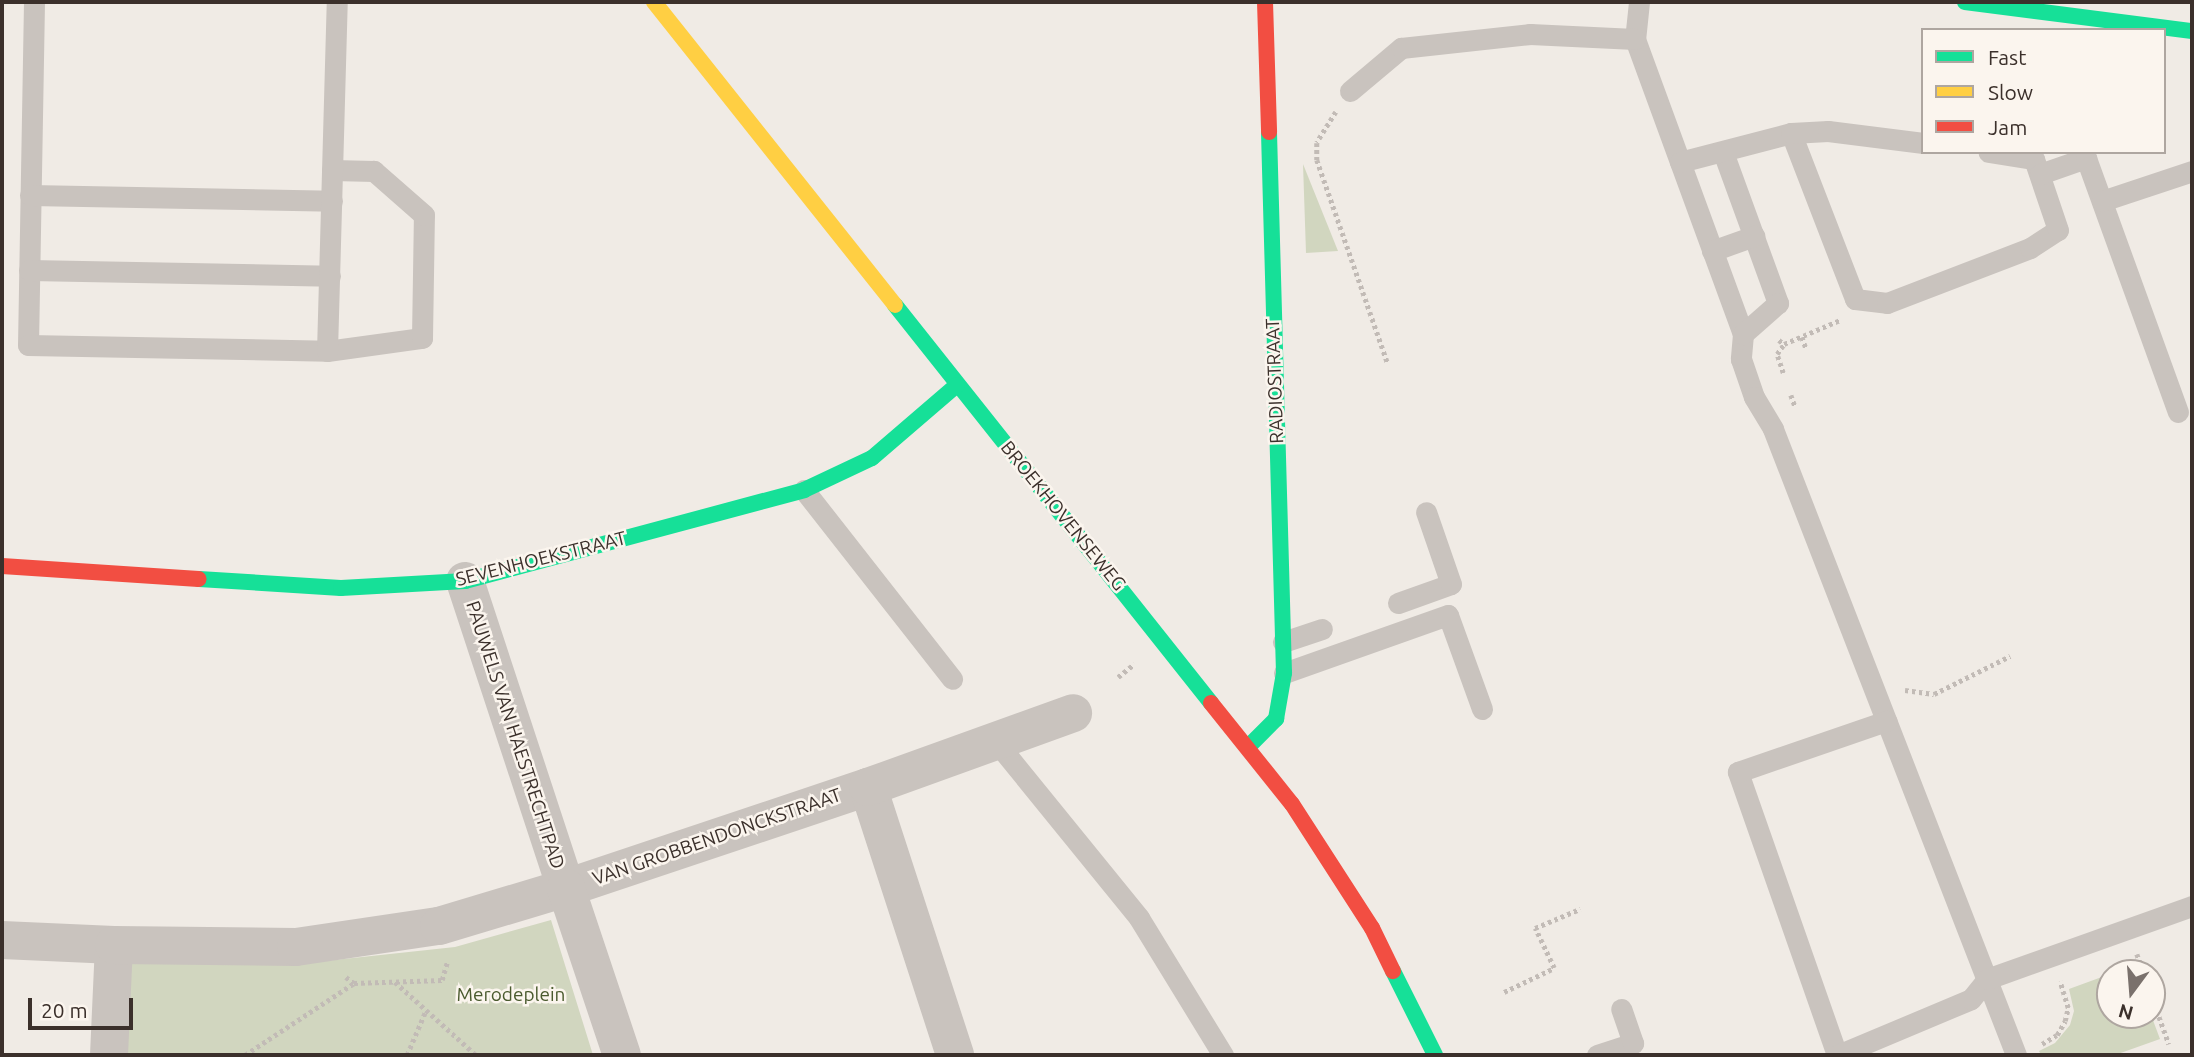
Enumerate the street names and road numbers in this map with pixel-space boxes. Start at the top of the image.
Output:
street label: RADIOSTRAAT [1261,318,1289,444]
street label: BROEKHOVENSEWEG [996,437,1130,595]
street label: SEVENHOEKSTRAAT [453,527,629,591]
street label: PAUWELS VAN HAESTRECHTPAD [461,598,569,872]
street label: VAN GROBBENDONCKSTRAAT [590,784,844,890]

